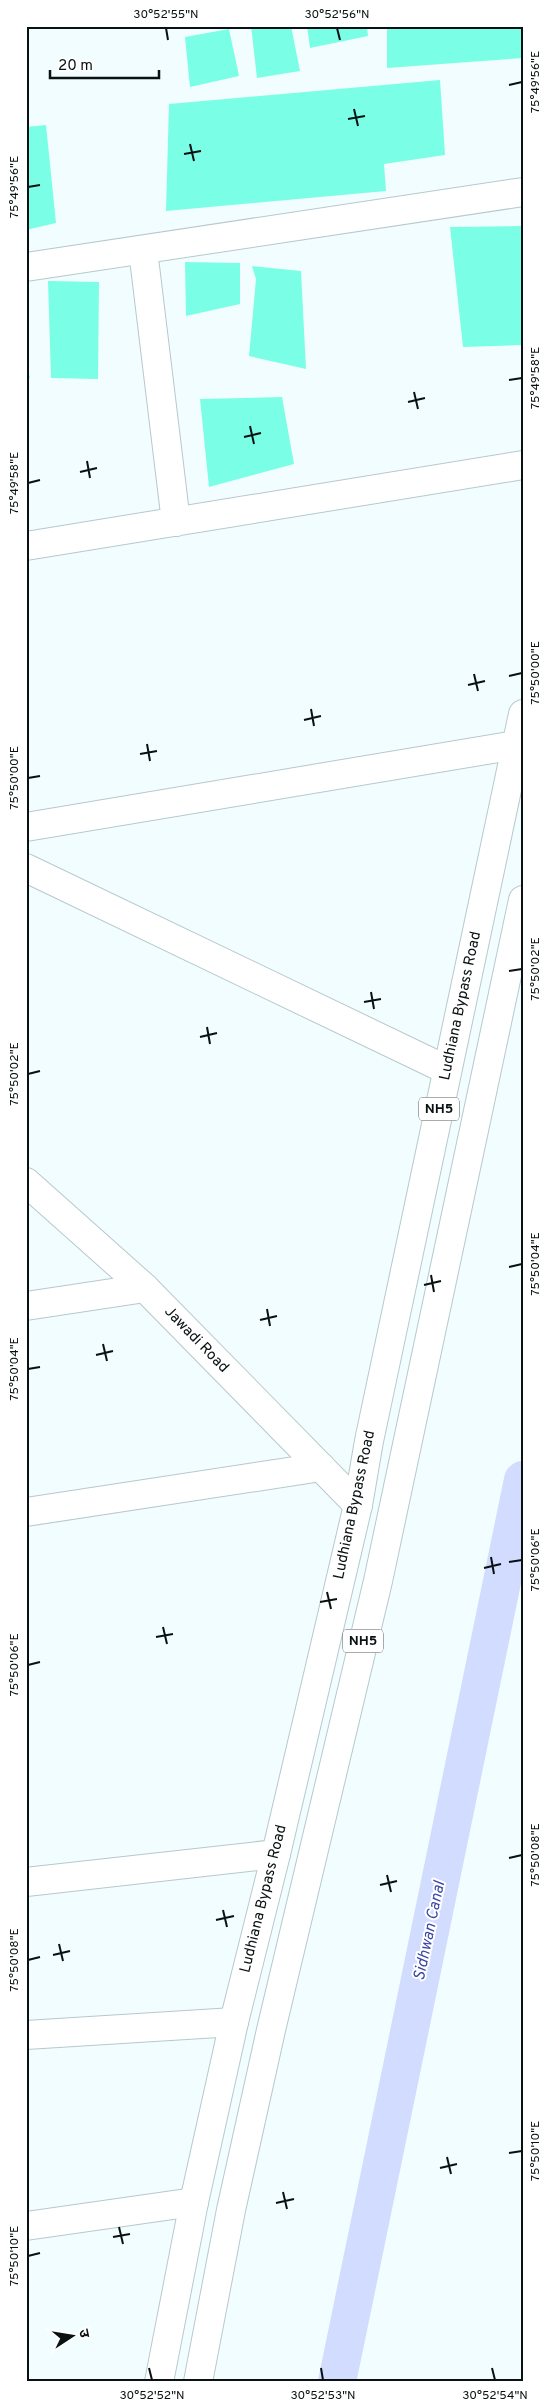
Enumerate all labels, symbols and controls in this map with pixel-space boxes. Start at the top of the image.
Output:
text: 30°52'55"N [133,7,199,23]
text: 30°52'56"N [305,7,369,23]
scale bar [50,48,159,80]
text: 75°49'56"E [528,51,544,113]
text: 20 m [58,57,93,76]
text: 75°49'56"E [7,156,23,218]
text: 75°49'58"E [528,347,544,409]
text: 75°49'58"E [7,452,23,514]
text: 75°50'00"E [528,641,544,705]
text: 75°50'00"E [7,746,23,810]
street label: Ludhiana Bypass Road [436,930,486,1082]
text: 75°50'02"E [528,937,544,1001]
text: 75°50'02"E [7,1042,23,1106]
road number: NH5 [419,1098,459,1120]
text: 75°50'04"E [528,1232,544,1296]
street label: Jawadi Road [160,1303,232,1377]
text: 75°50'04"E [7,1337,23,1401]
street label: Ludhiana Bypass Road [330,1429,380,1581]
text: 75°50'06"E [528,1528,544,1592]
road number: NH5 [343,1630,383,1652]
text: 75°50'06"E [7,1633,23,1697]
street label: Ludhiana Bypass Road [236,1823,292,1975]
text: 75°50'08"E [528,1823,544,1887]
water label: Sidhwan Canal [410,1879,450,1982]
text: 75°50'08"E [7,1928,23,1992]
text: 75°50'10"E [528,2121,544,2181]
text: 75°50'10"E [7,2226,23,2286]
north arrow [48,2310,98,2360]
text: उ [74,2328,93,2340]
text: 30°52'52"N [119,2388,185,2404]
text: 30°52'53"N [290,2388,356,2404]
text: 30°52'54"N [462,2388,528,2404]

